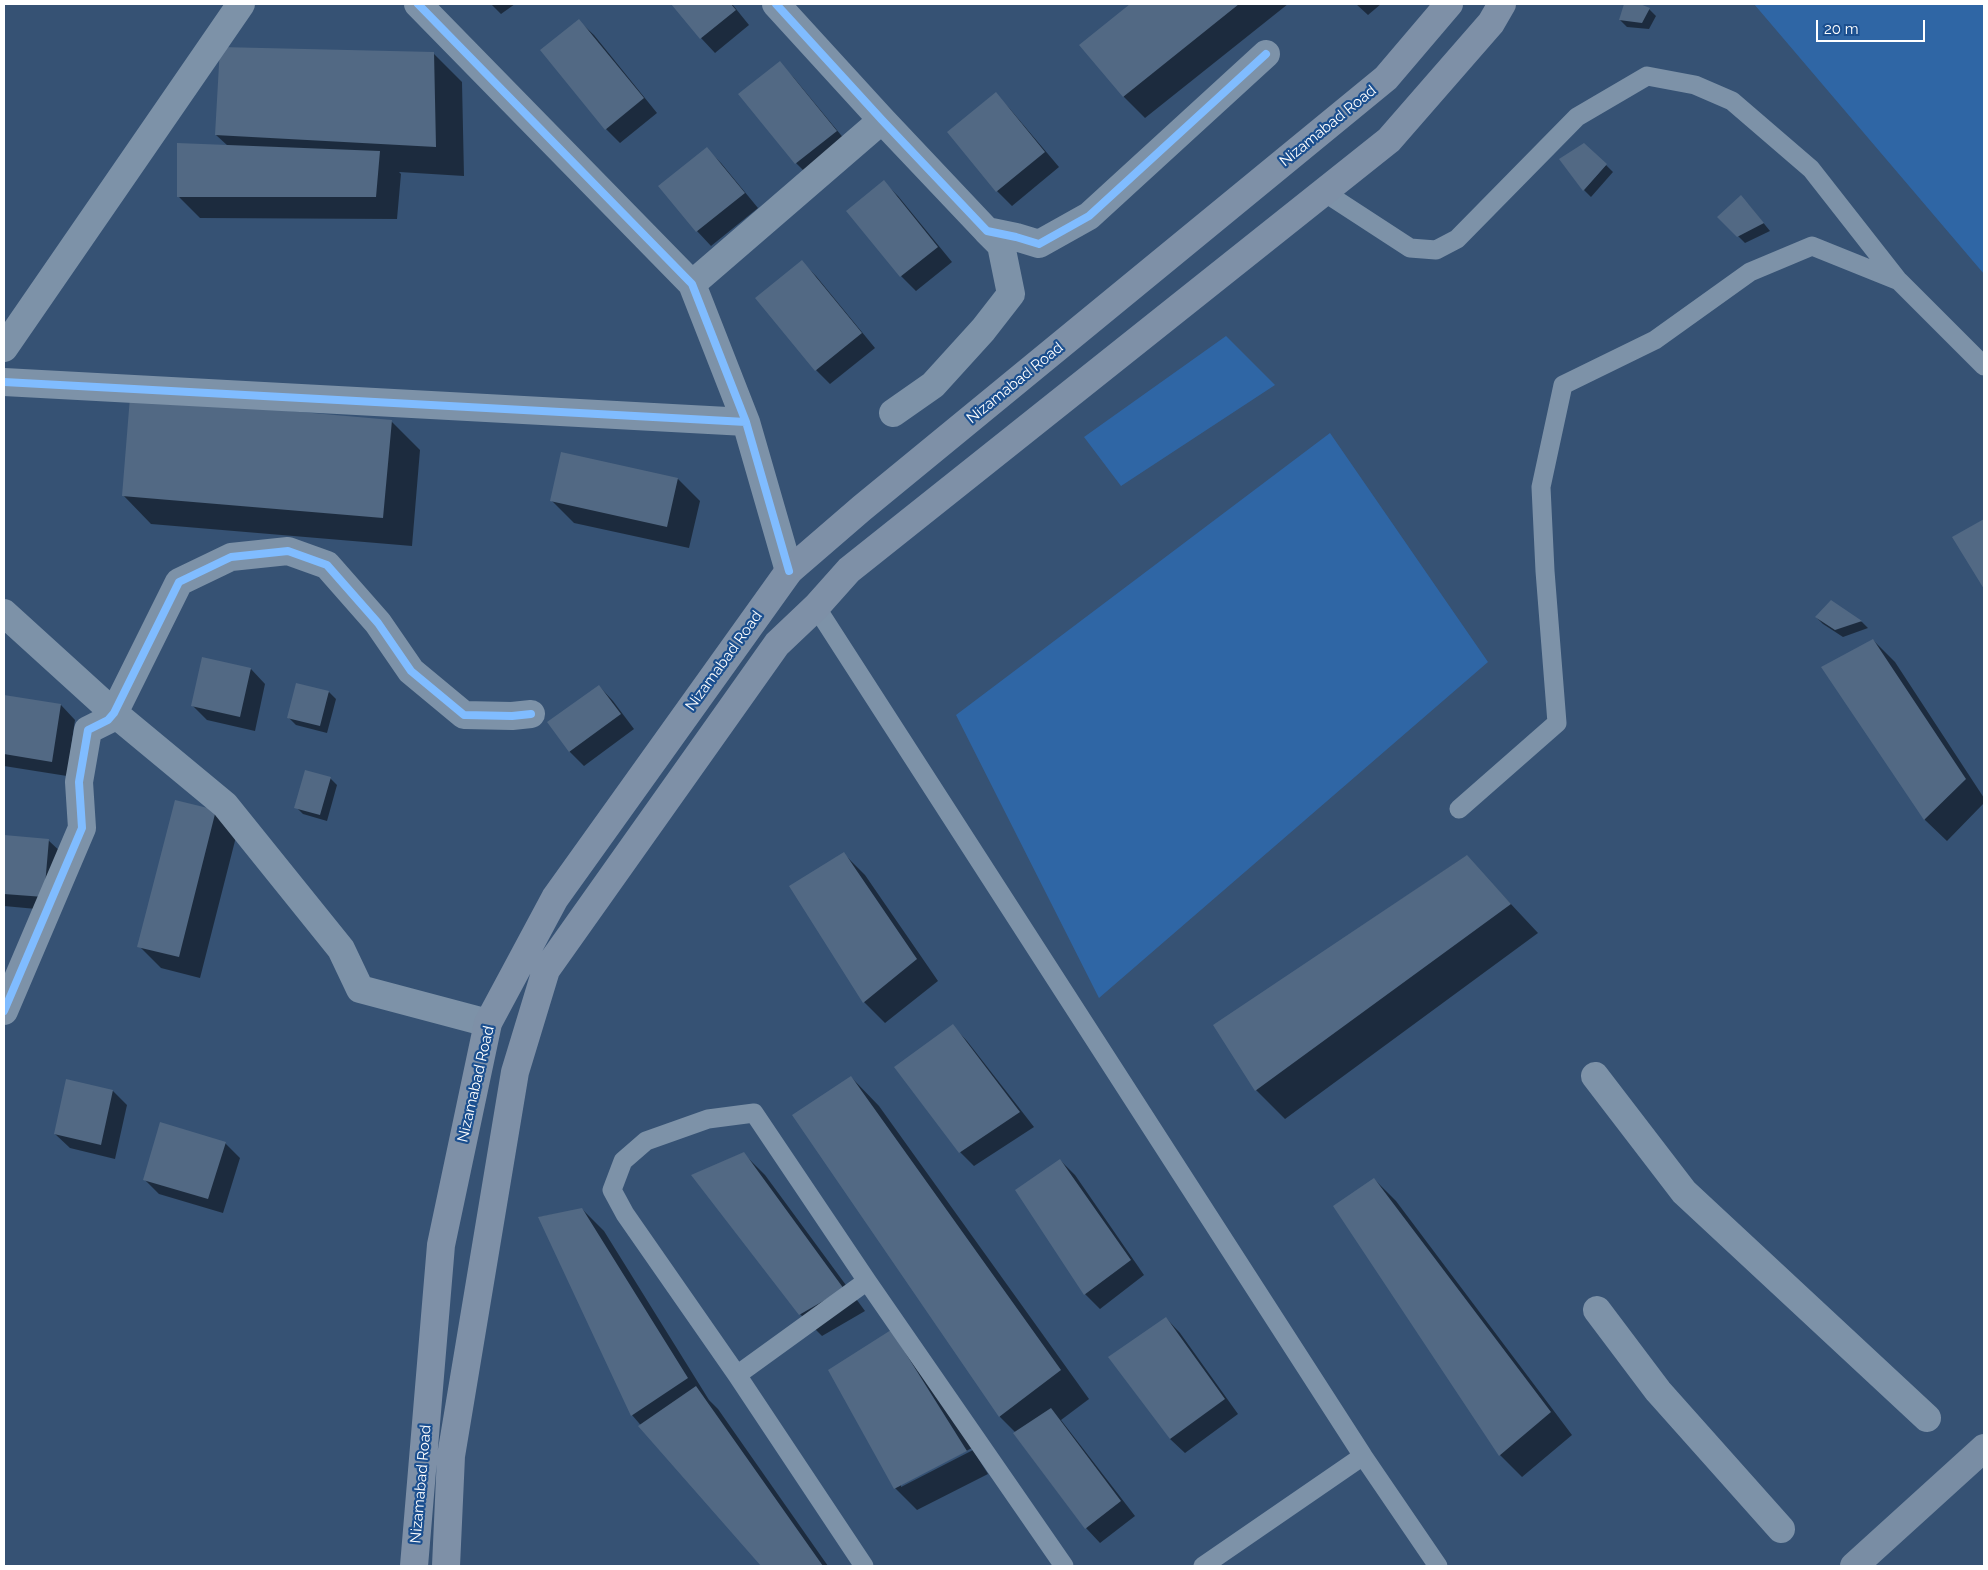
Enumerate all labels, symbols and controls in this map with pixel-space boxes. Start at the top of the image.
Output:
scale bar [1818,10,1927,42]
text: 20 m [1824,20,1859,38]
street label: Nizamabad Road [1276,82,1380,170]
street label: Nizamabad Road [963,339,1067,427]
street label: Nizamabad Road [682,608,766,714]
street label: Nizamabad Road [454,1024,498,1144]
street label: Nizamabad Road [407,1424,435,1544]

